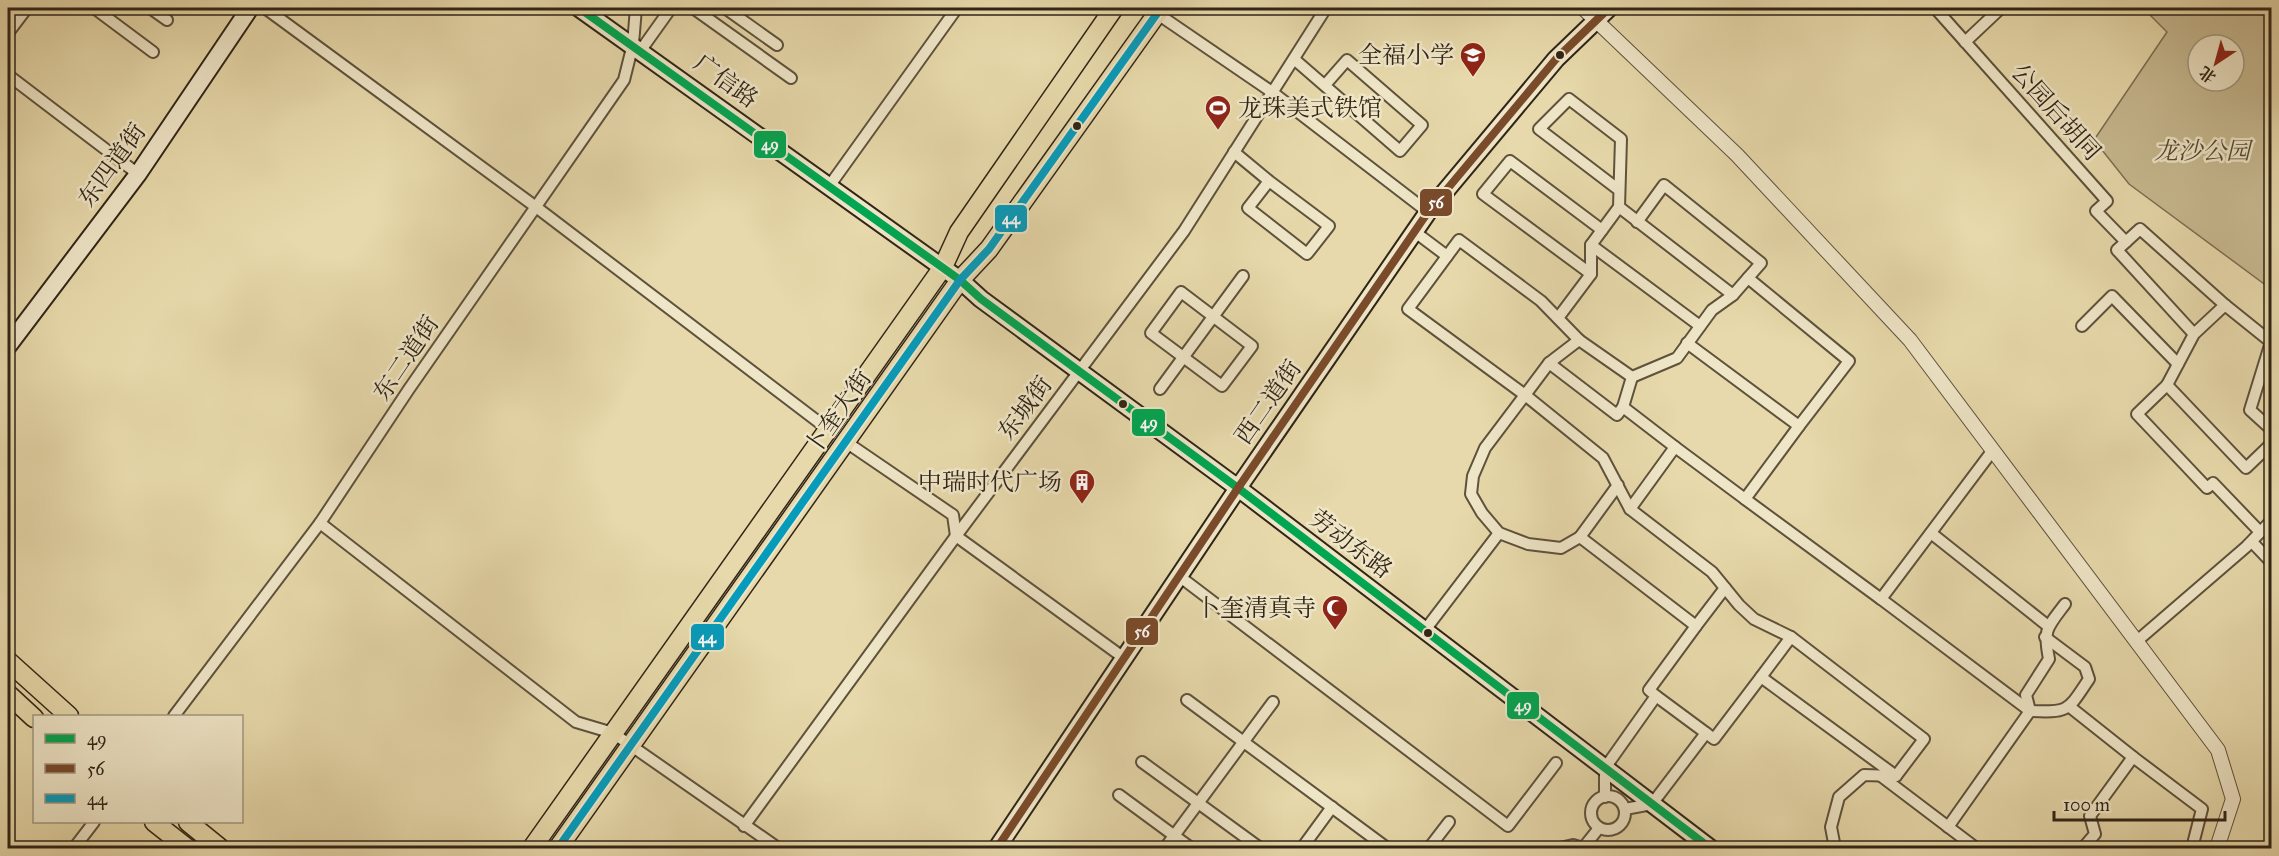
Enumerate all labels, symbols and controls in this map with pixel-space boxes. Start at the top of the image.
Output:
north arrow [2186,33,2246,93]
place label: 全福小学 [1358,40,1454,70]
school or university icon: 全福小学 [1458,40,1488,78]
street label: 广信路 [688,48,764,114]
unlabelled marker [1554,49,1566,61]
street label: 公园后胡同 [2005,57,2107,167]
text: 北 [2195,62,2220,87]
sports icon: 龙珠美式铁馆 [1203,93,1233,131]
place label: 龙珠美式铁馆 [1238,93,1382,123]
street label: 东四道街 [72,117,152,213]
unlabelled marker [1071,120,1083,132]
line badge: 49 [753,130,787,159]
text: 49 [761,135,779,155]
park label: 龙沙公园 [2154,136,2254,166]
line badge: 56 [1419,188,1453,217]
text: 56 [1428,193,1445,212]
line badge: 44 [994,204,1028,233]
text: 44 [1002,209,1021,229]
street label: 东二道街 [367,310,445,406]
street label: 西二道街 [1228,354,1308,450]
street label: 卜奎大街 [798,364,878,460]
street label: 东城街 [991,370,1059,446]
unlabelled marker [1117,398,1129,410]
line badge: 49 [1131,408,1166,437]
text: 49 [1140,413,1158,433]
place label: 中瑞时代广场 [918,467,1062,497]
building icon: 中瑞时代广场 [1067,467,1097,505]
street label: 劳动东路 [1304,503,1398,585]
place label: 卜奎清真寺 [1196,593,1316,623]
mosque icon: 卜奎清真寺 [1320,593,1350,631]
line badge: 56 [1125,617,1159,646]
text: 56 [1134,622,1151,641]
line badge: 44 [690,623,725,651]
unlabelled marker [1422,627,1434,639]
text: 44 [698,628,717,648]
line badge: 49 [1506,691,1540,720]
text: 49 [1514,696,1532,716]
legend [33,715,243,823]
text: 49 [87,728,107,750]
text: 56 [87,758,105,780]
scale bar [2054,784,2225,822]
text: 44 [87,788,108,810]
text: 100 m [2063,794,2110,816]

